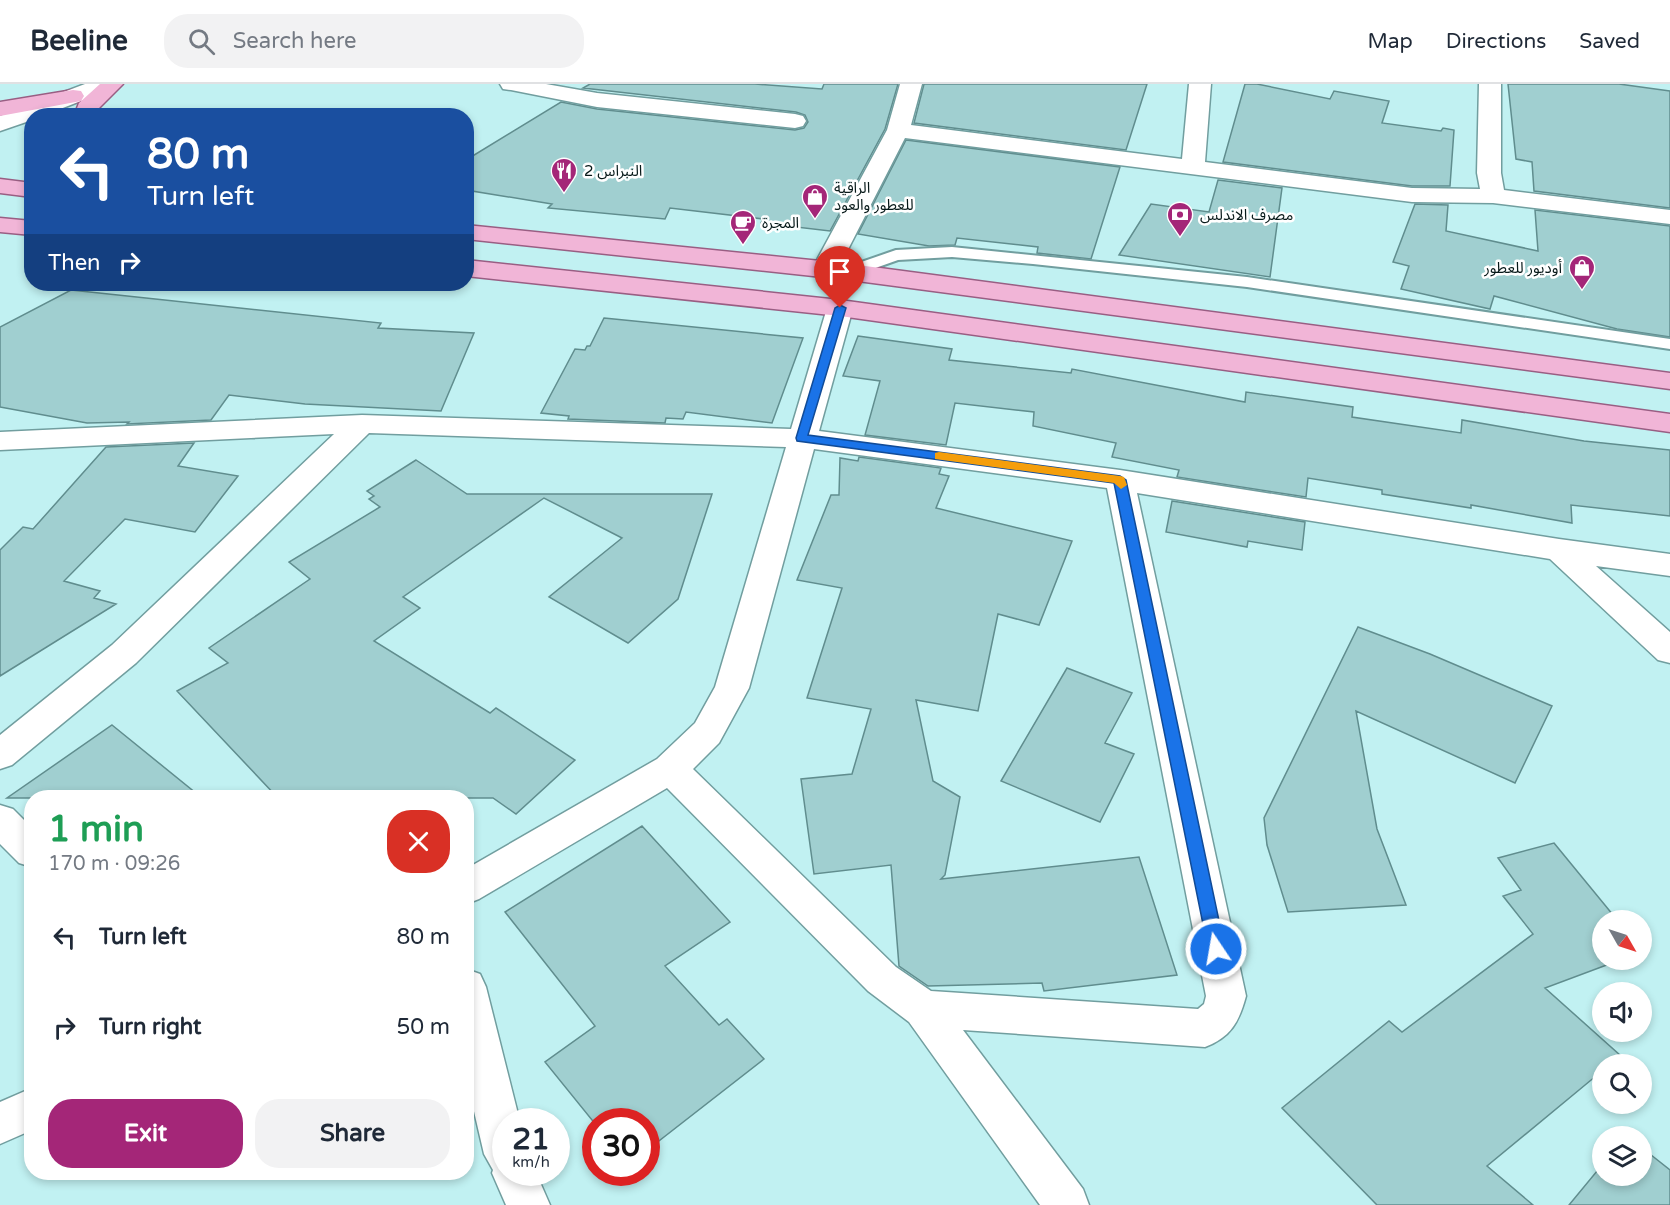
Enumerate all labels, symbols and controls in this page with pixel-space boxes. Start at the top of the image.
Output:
search box [164,14,584,68]
text: Beeline [30,24,128,58]
icon: search [185,25,218,58]
text: Search here [233,28,357,54]
text: Map [1367,29,1413,54]
text: Directions [1446,29,1546,54]
text: Saved [1579,29,1640,54]
text: 80 m [147,129,249,180]
icon: left [48,132,126,210]
restaurant icon: النبراس 2 [549,156,579,194]
place label: النبراس 2 [584,162,642,180]
place label: الراقية للعطور والعود [834,179,914,214]
text: Turn left [147,180,254,213]
shop icon: الراقية للعطور والعود [800,182,830,220]
bank icon: مصرف الاندلس [1165,200,1195,238]
place label: مصرف الاندلس [1200,206,1294,224]
cafe icon: المجرة [728,208,758,246]
place label: المجرة [762,214,799,232]
icon: right [113,246,146,279]
pin [814,246,865,308]
text: Then [48,250,101,276]
shop icon: أوديور للعطور [1567,253,1597,291]
icon: arrive [823,255,856,288]
place label: أوديور للعطور [1483,259,1562,277]
text: 1 min [48,808,144,851]
button: close [387,810,450,873]
text: 170 m · 09:26 [48,852,180,876]
north arrow [1592,910,1652,970]
map controls [1592,910,1652,1186]
position arrow [1184,917,1248,981]
icon: left [48,921,81,954]
text: Turn left [99,924,187,950]
text: 80 m [396,924,450,950]
button: sound [1592,982,1652,1042]
icon: right [48,1011,81,1044]
text: Turn right [99,1014,201,1040]
text: 50 m [396,1014,450,1040]
button: search [1592,1054,1652,1114]
button: Exit [48,1099,243,1168]
button: Share [255,1099,450,1168]
speed limit sign: 30 [582,1108,660,1186]
text: 21 [512,1121,550,1158]
button: layers [1592,1126,1652,1186]
text: km/h [512,1153,550,1171]

